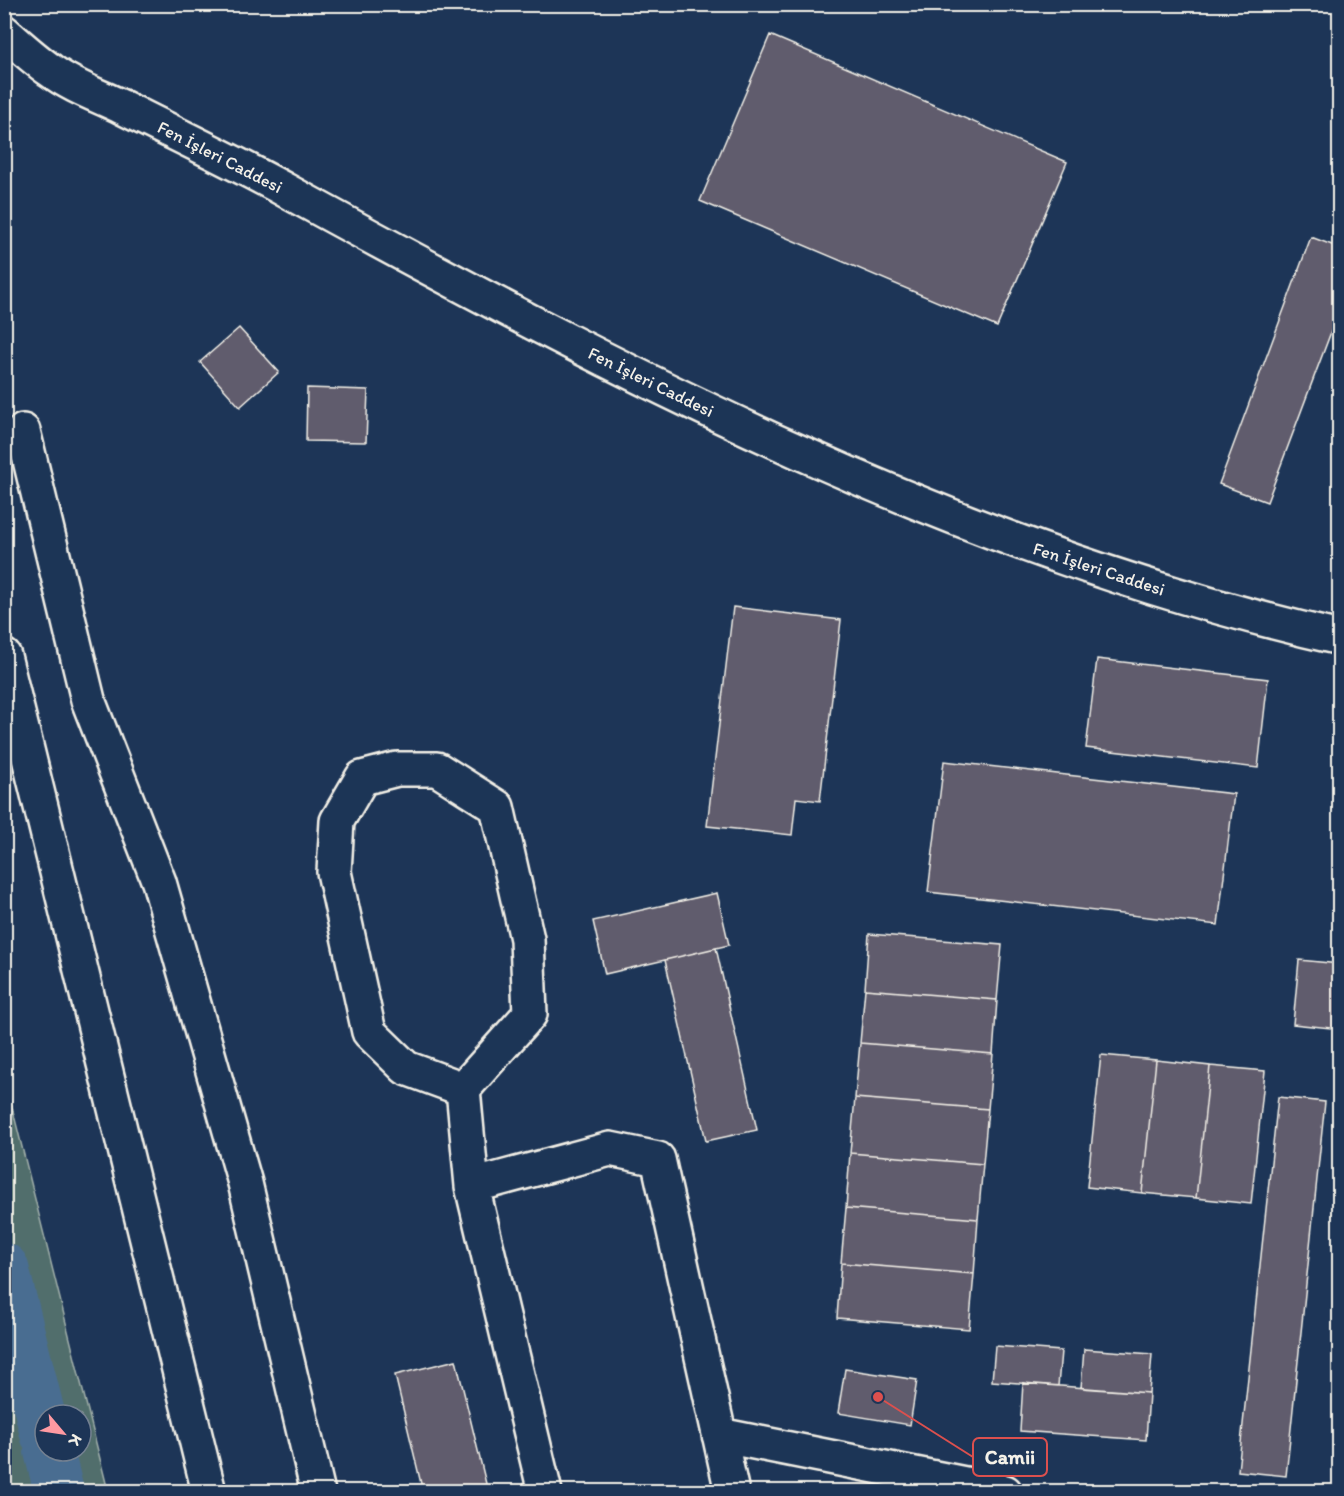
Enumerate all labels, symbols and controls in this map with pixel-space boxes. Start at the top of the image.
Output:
street label: Fen İşleri Caddesi [154,116,286,198]
street label: Fen İşleri Caddesi [584,342,718,422]
street label: Fen İşleri Caddesi [1030,537,1168,601]
north arrow [33,1403,93,1463]
text: K [65,1431,86,1450]
callout: Camii [973,1438,1047,1476]
text: Camii [985,1445,1035,1469]

